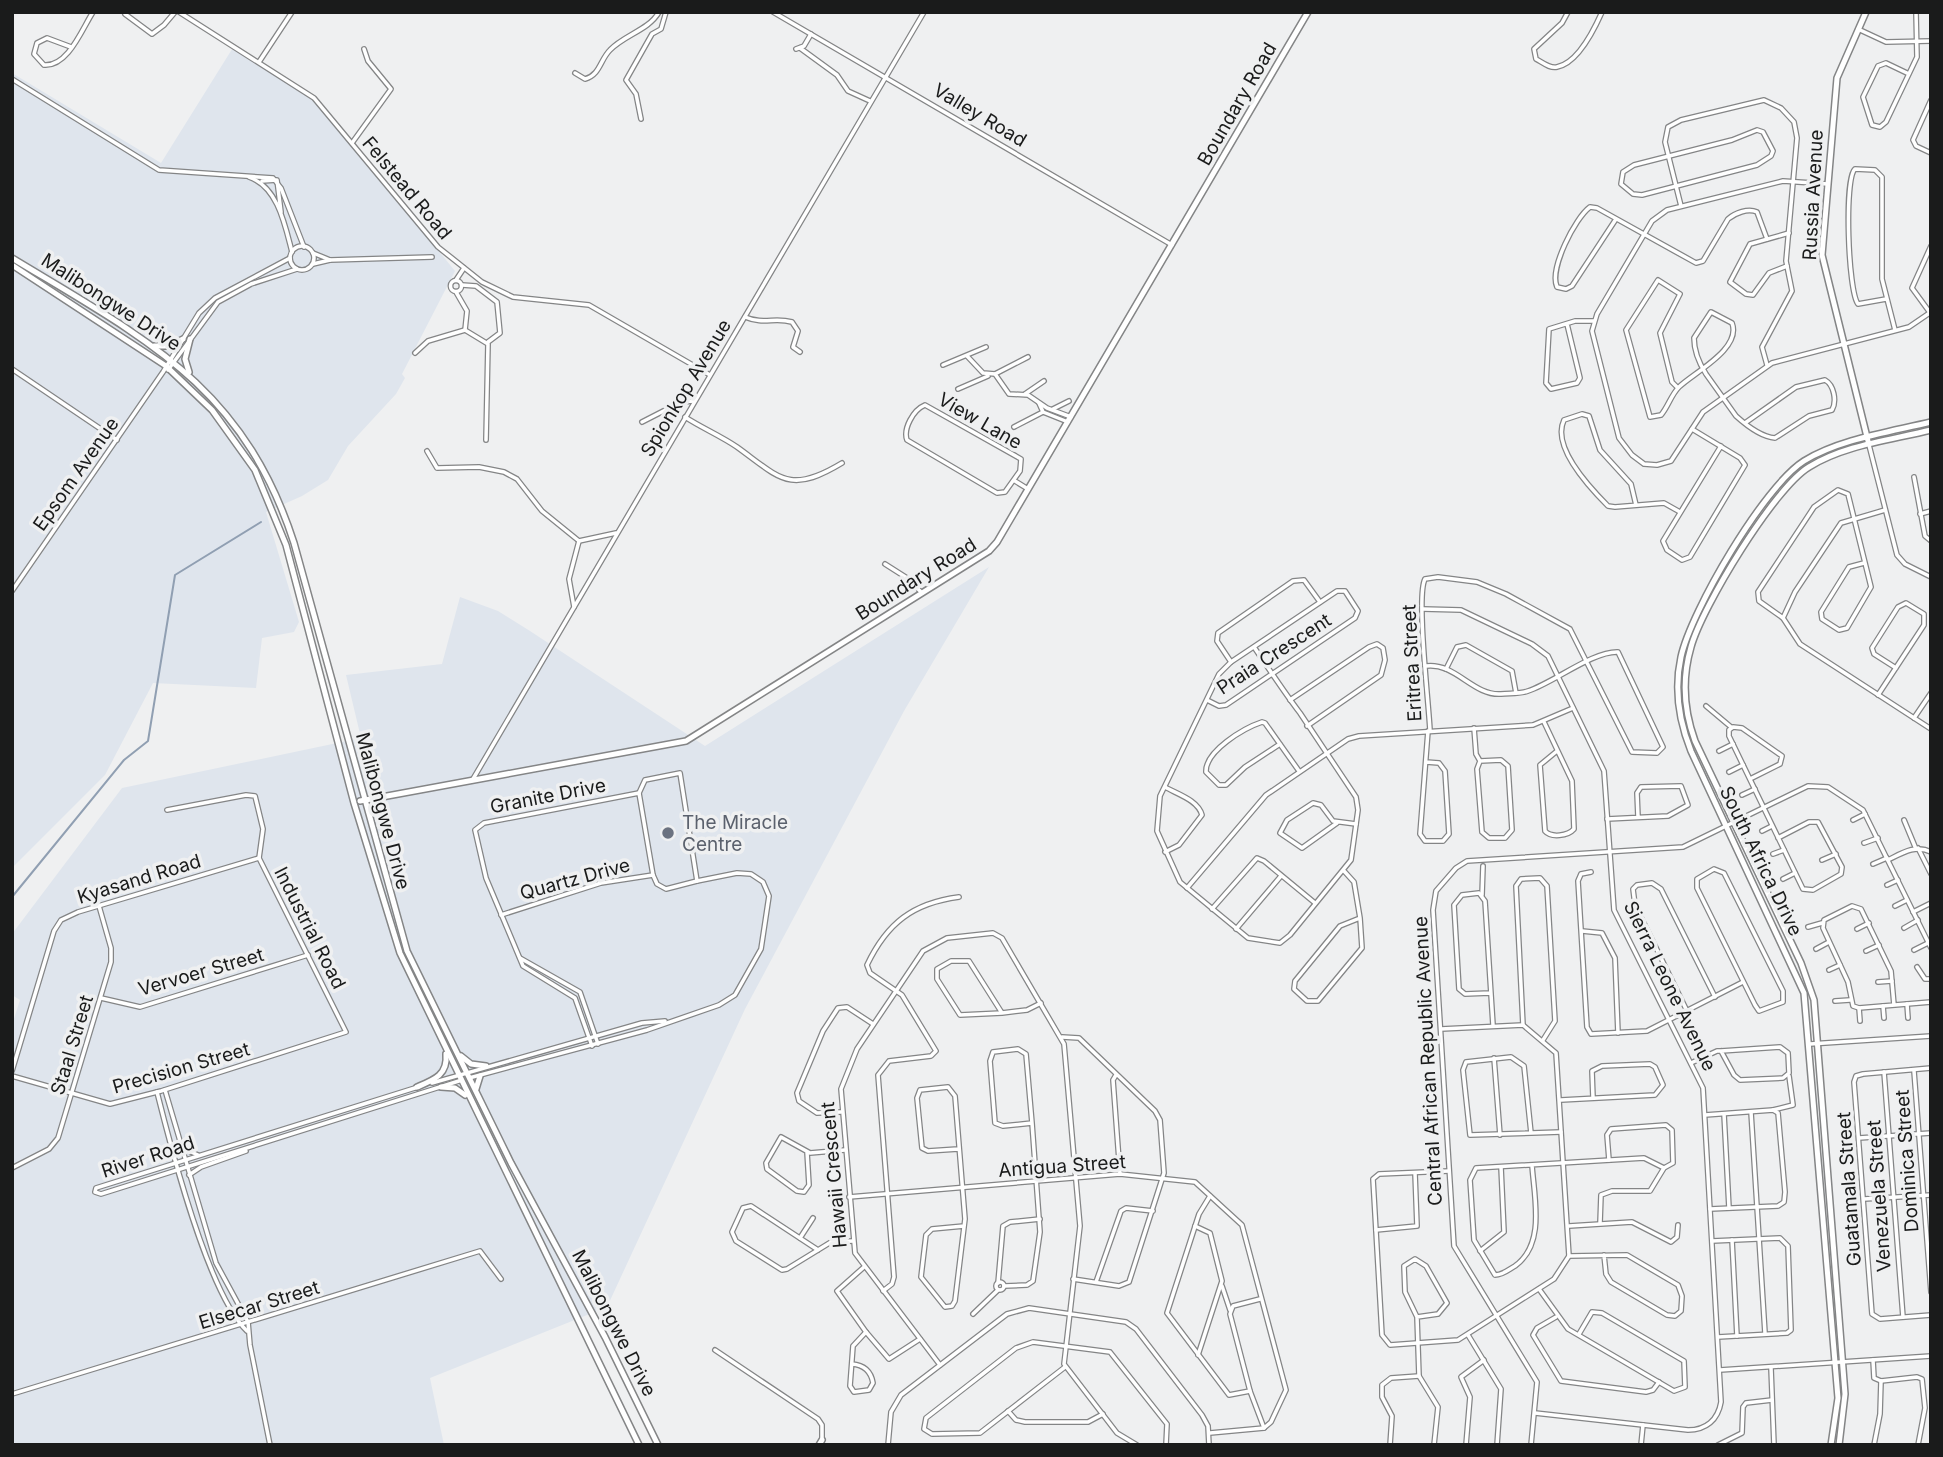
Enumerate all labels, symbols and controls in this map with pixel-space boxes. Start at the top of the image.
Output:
street label: Boundary Road [1193,39,1281,169]
street label: Valley Road [929,78,1031,152]
street label: Russia Avenue [1798,129,1828,261]
street label: Felstead Road [357,132,457,244]
street label: Malibongwe Drive [37,248,185,356]
street label: Spionkop Avenue [636,315,736,461]
street label: View Lane [934,388,1026,454]
street label: Epsom Avenue [28,413,124,535]
street label: Boundary Road [851,533,981,625]
street label: Eritrea Street [1397,604,1427,722]
street label: Praia Crescent [1212,608,1336,700]
street label: Malibongwe Drive [351,730,415,892]
street label: Granite Drive [488,774,608,818]
street label: South Africa Drive [1715,782,1807,940]
place label: The Miracle Centre [682,811,788,856]
marker: The Miracle Centre [660,825,676,841]
street label: Kyasand Road [74,849,204,909]
street label: Quartz Drive [517,853,633,905]
street label: Industrial Road [269,863,351,993]
street label: Sierra Leone Avenue [1619,897,1721,1075]
street label: Central African Republic Avenue [1409,915,1447,1207]
street label: Vervoer Street [136,943,266,1001]
street label: Staal Street [46,992,98,1098]
street label: Precision Street [110,1037,252,1099]
street label: Dominica Street [1891,1089,1923,1233]
street label: Hawaii Crescent [816,1101,852,1249]
street label: Guatamala Street [1832,1111,1866,1267]
street label: Venezuela Street [1862,1119,1896,1273]
street label: River Road [99,1131,197,1183]
street label: Antigua Street [998,1150,1126,1182]
street label: Malibongwe Drive [567,1246,661,1400]
street label: Elsecar Street [196,1276,322,1334]

